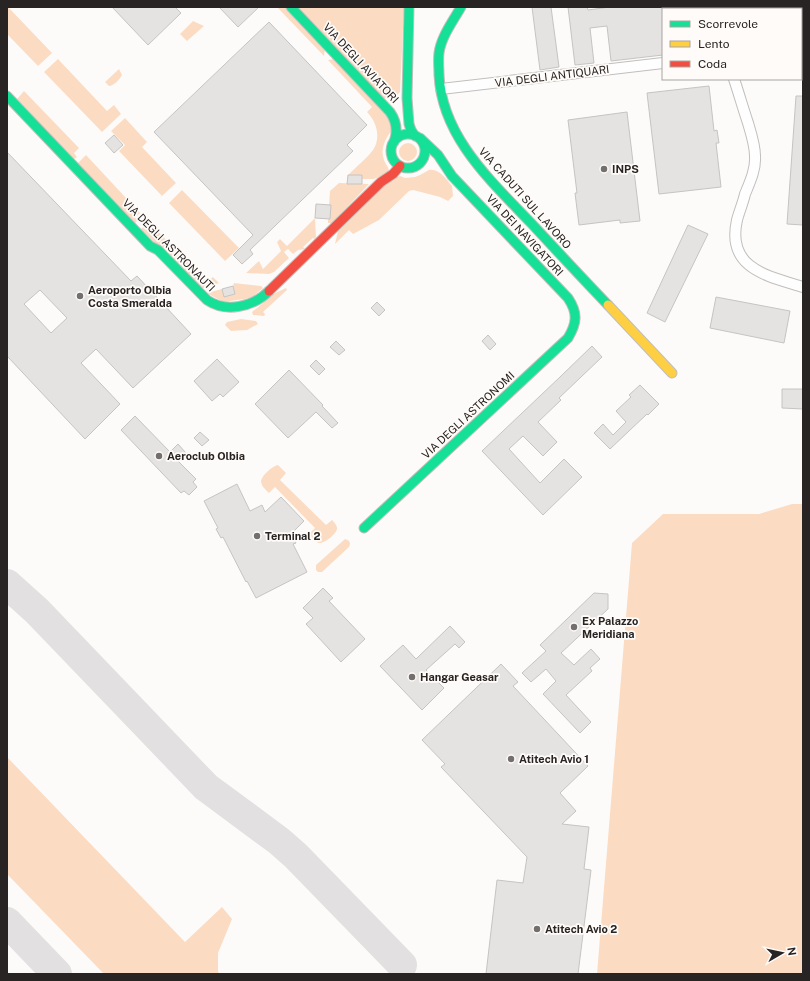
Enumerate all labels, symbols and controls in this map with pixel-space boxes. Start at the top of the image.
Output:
legend [662,8,802,80]
text: Scorrevole [698,17,758,31]
street label: VIA DEGLI AVIATORI [321,21,401,105]
text: Lento [698,37,730,51]
text: Coda [698,57,727,71]
street label: VIA DEGLI ANTIQUARI [494,63,610,89]
street label: VIA CADUTI SUL LAVORO [476,145,574,251]
place label: INPS [612,163,639,175]
marker: INPS [599,164,609,174]
street label: VIA DEI NAVIGATORI [484,192,566,278]
street label: VIA DEGLI ASTRONAUTI [120,196,218,294]
place label: Aeroporto Olbia Costa Smeralda [88,284,172,309]
marker: Aeroporto Olbia Costa Smeralda [75,291,85,301]
street label: VIA DEGLI ASTRONOMI [419,369,517,461]
place label: Aeroclub Olbia [167,450,245,462]
marker: Aeroclub Olbia [154,451,164,461]
place label: Terminal 2 [265,530,320,542]
marker: Terminal 2 [252,531,262,541]
place label: Ex Palazzo Meridiana [582,615,638,640]
marker: Ex Palazzo Meridiana [569,622,579,632]
place label: Hangar Geasar [420,671,499,683]
marker: Hangar Geasar [407,672,417,682]
place label: Atitech Avio 1 [519,753,589,765]
marker: Atitech Avio 1 [506,754,516,764]
place label: Atitech Avio 2 [545,923,617,935]
marker: Atitech Avio 2 [532,924,542,934]
north arrow [762,933,802,973]
text: N [785,946,798,957]

